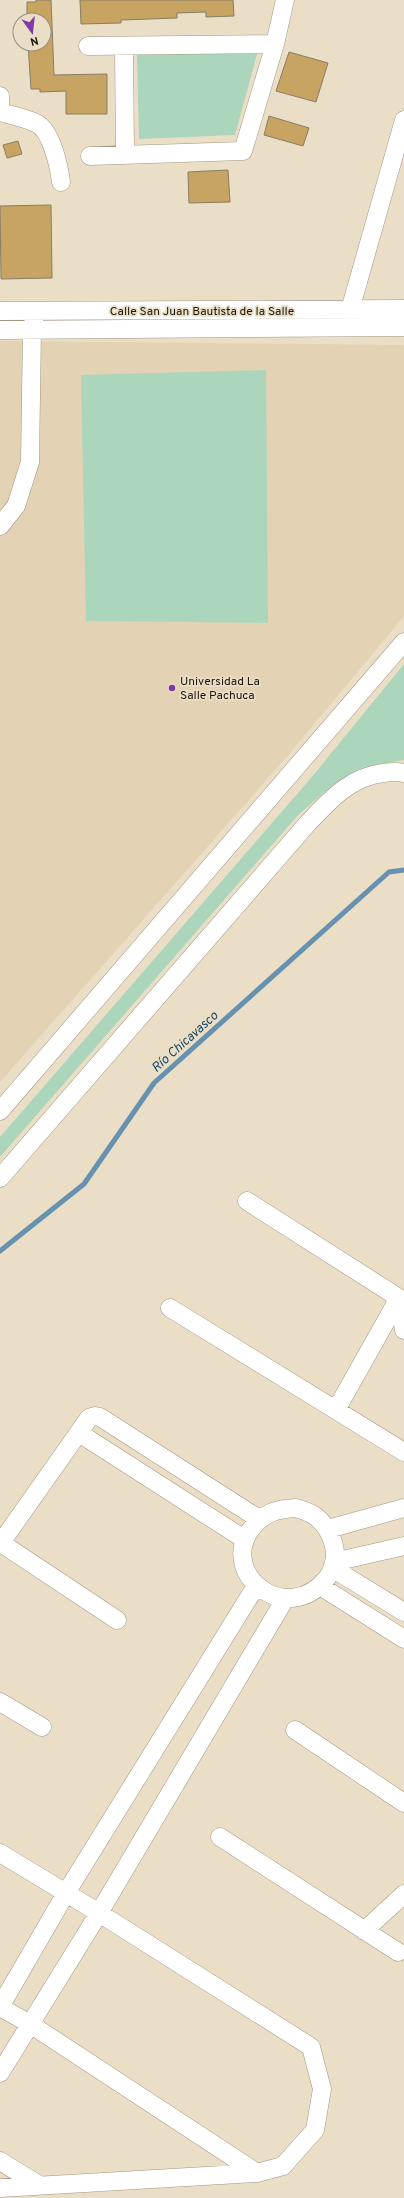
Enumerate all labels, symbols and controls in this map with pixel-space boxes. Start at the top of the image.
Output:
north arrow [12,12,52,52]
text: N [29,33,40,48]
street label: Calle San Juan Bautista de la Salle [110,304,294,320]
place label: Universidad La Salle Pachuca [180,674,260,704]
marker: Universidad La Salle Pachuca [167,683,177,693]
water label: Río Chicavasco [149,1008,222,1076]

